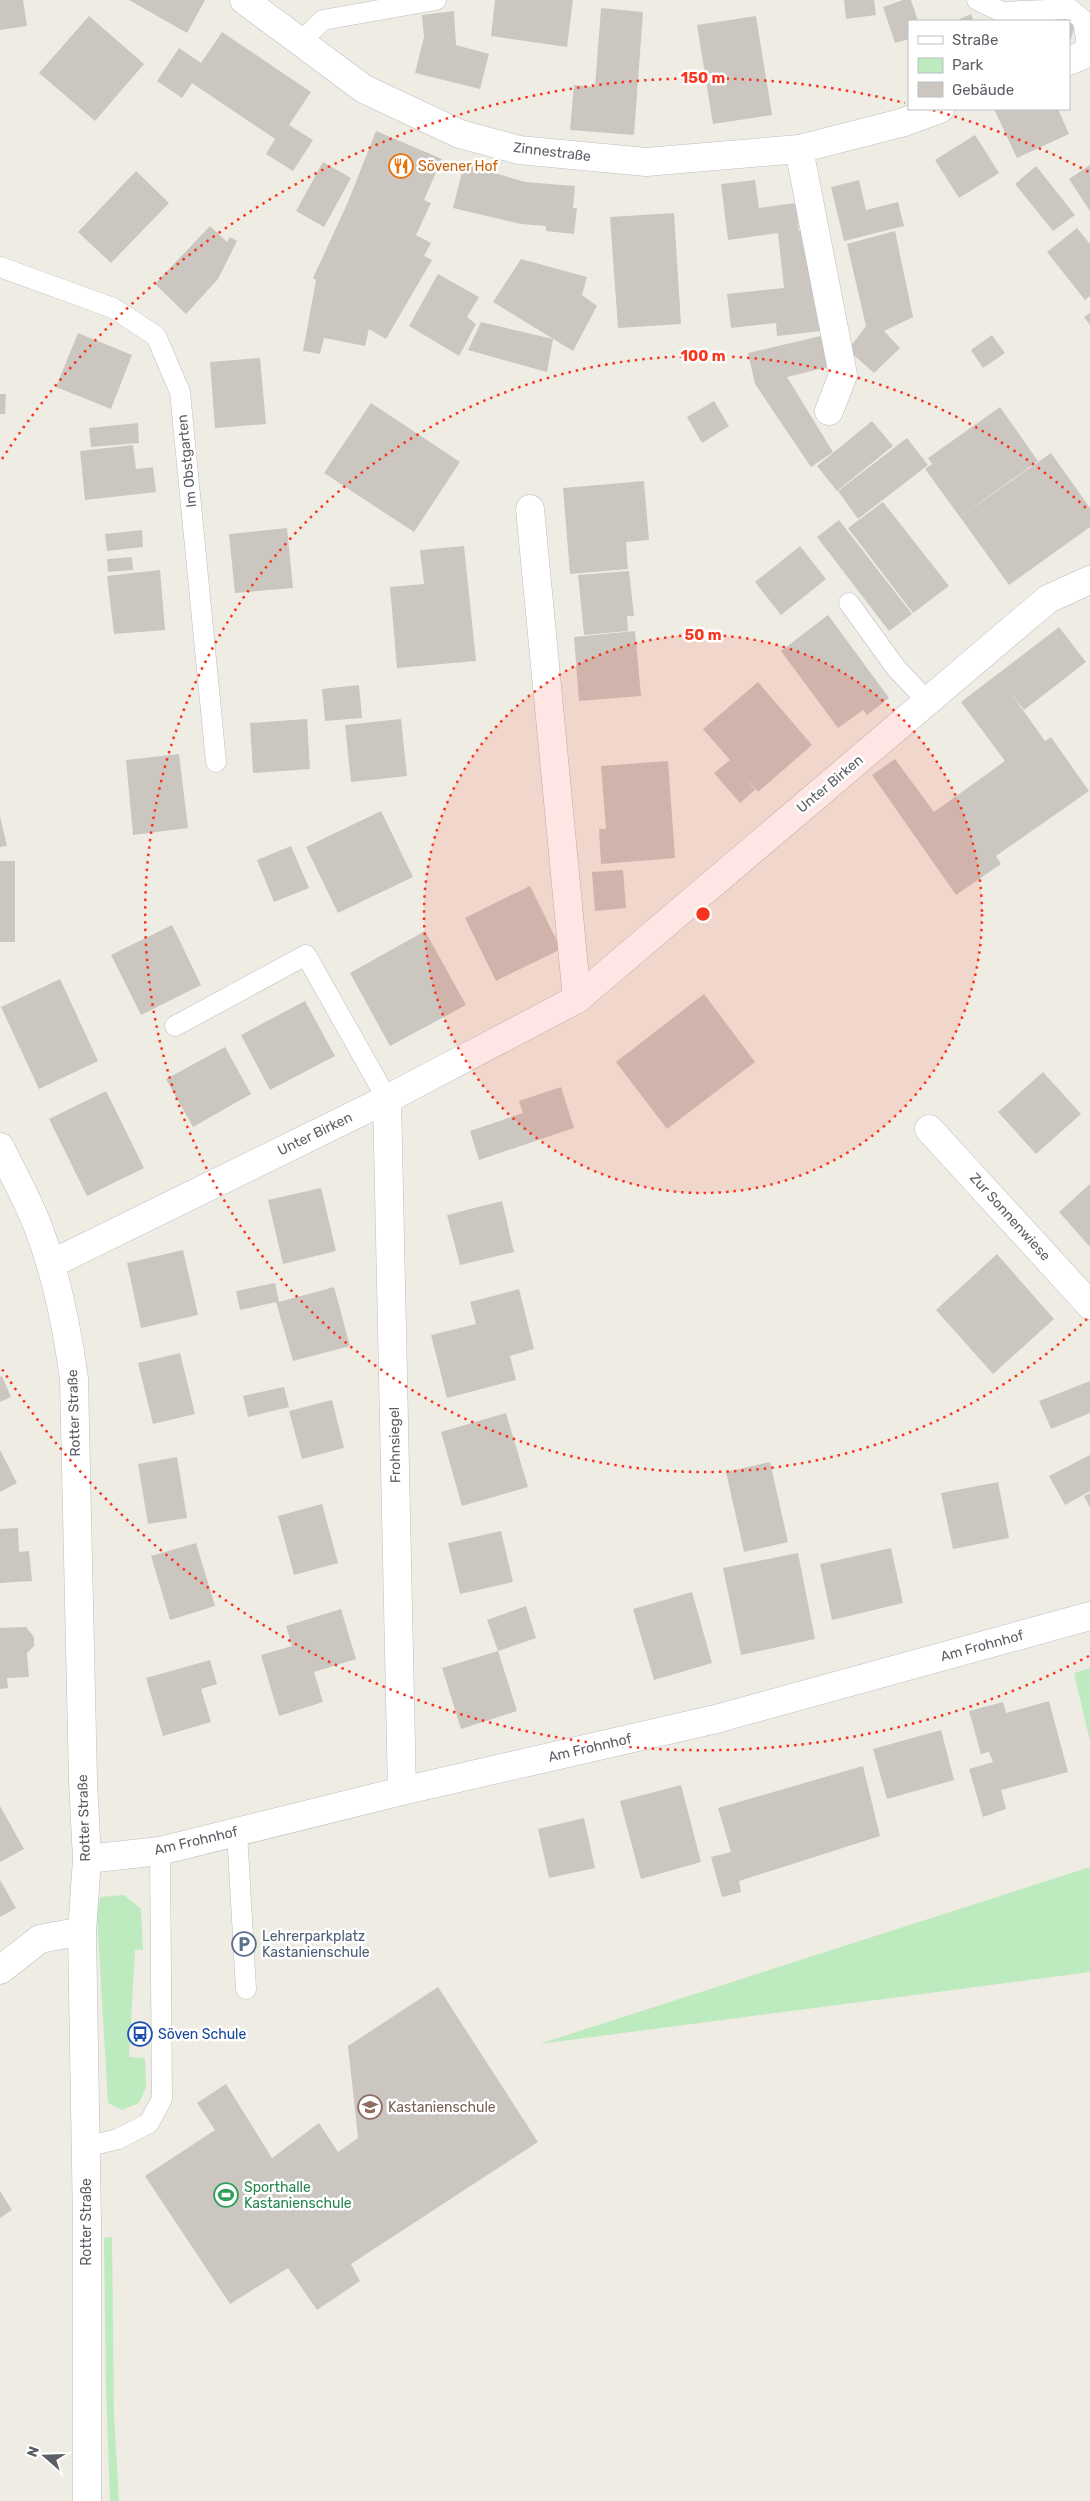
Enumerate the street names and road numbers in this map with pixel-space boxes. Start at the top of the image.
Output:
street label: Zinnestraße [512,139,592,165]
street label: Im Obstgarten [174,414,200,508]
street label: Unter Birken [793,751,867,817]
street label: Unter Birken [275,1109,355,1159]
street label: Zur Sonnenwiese [966,1170,1054,1265]
street label: Rotter Straße [64,1369,84,1457]
street label: Frohnsiegel [386,1407,404,1483]
street label: Am Frohnhof [939,1627,1026,1665]
street label: Am Frohnhof [547,1730,634,1766]
street label: Rotter Straße [74,1774,94,1862]
street label: Am Frohnhof [153,1823,240,1859]
street label: Rotter Straße [78,2178,95,2266]

